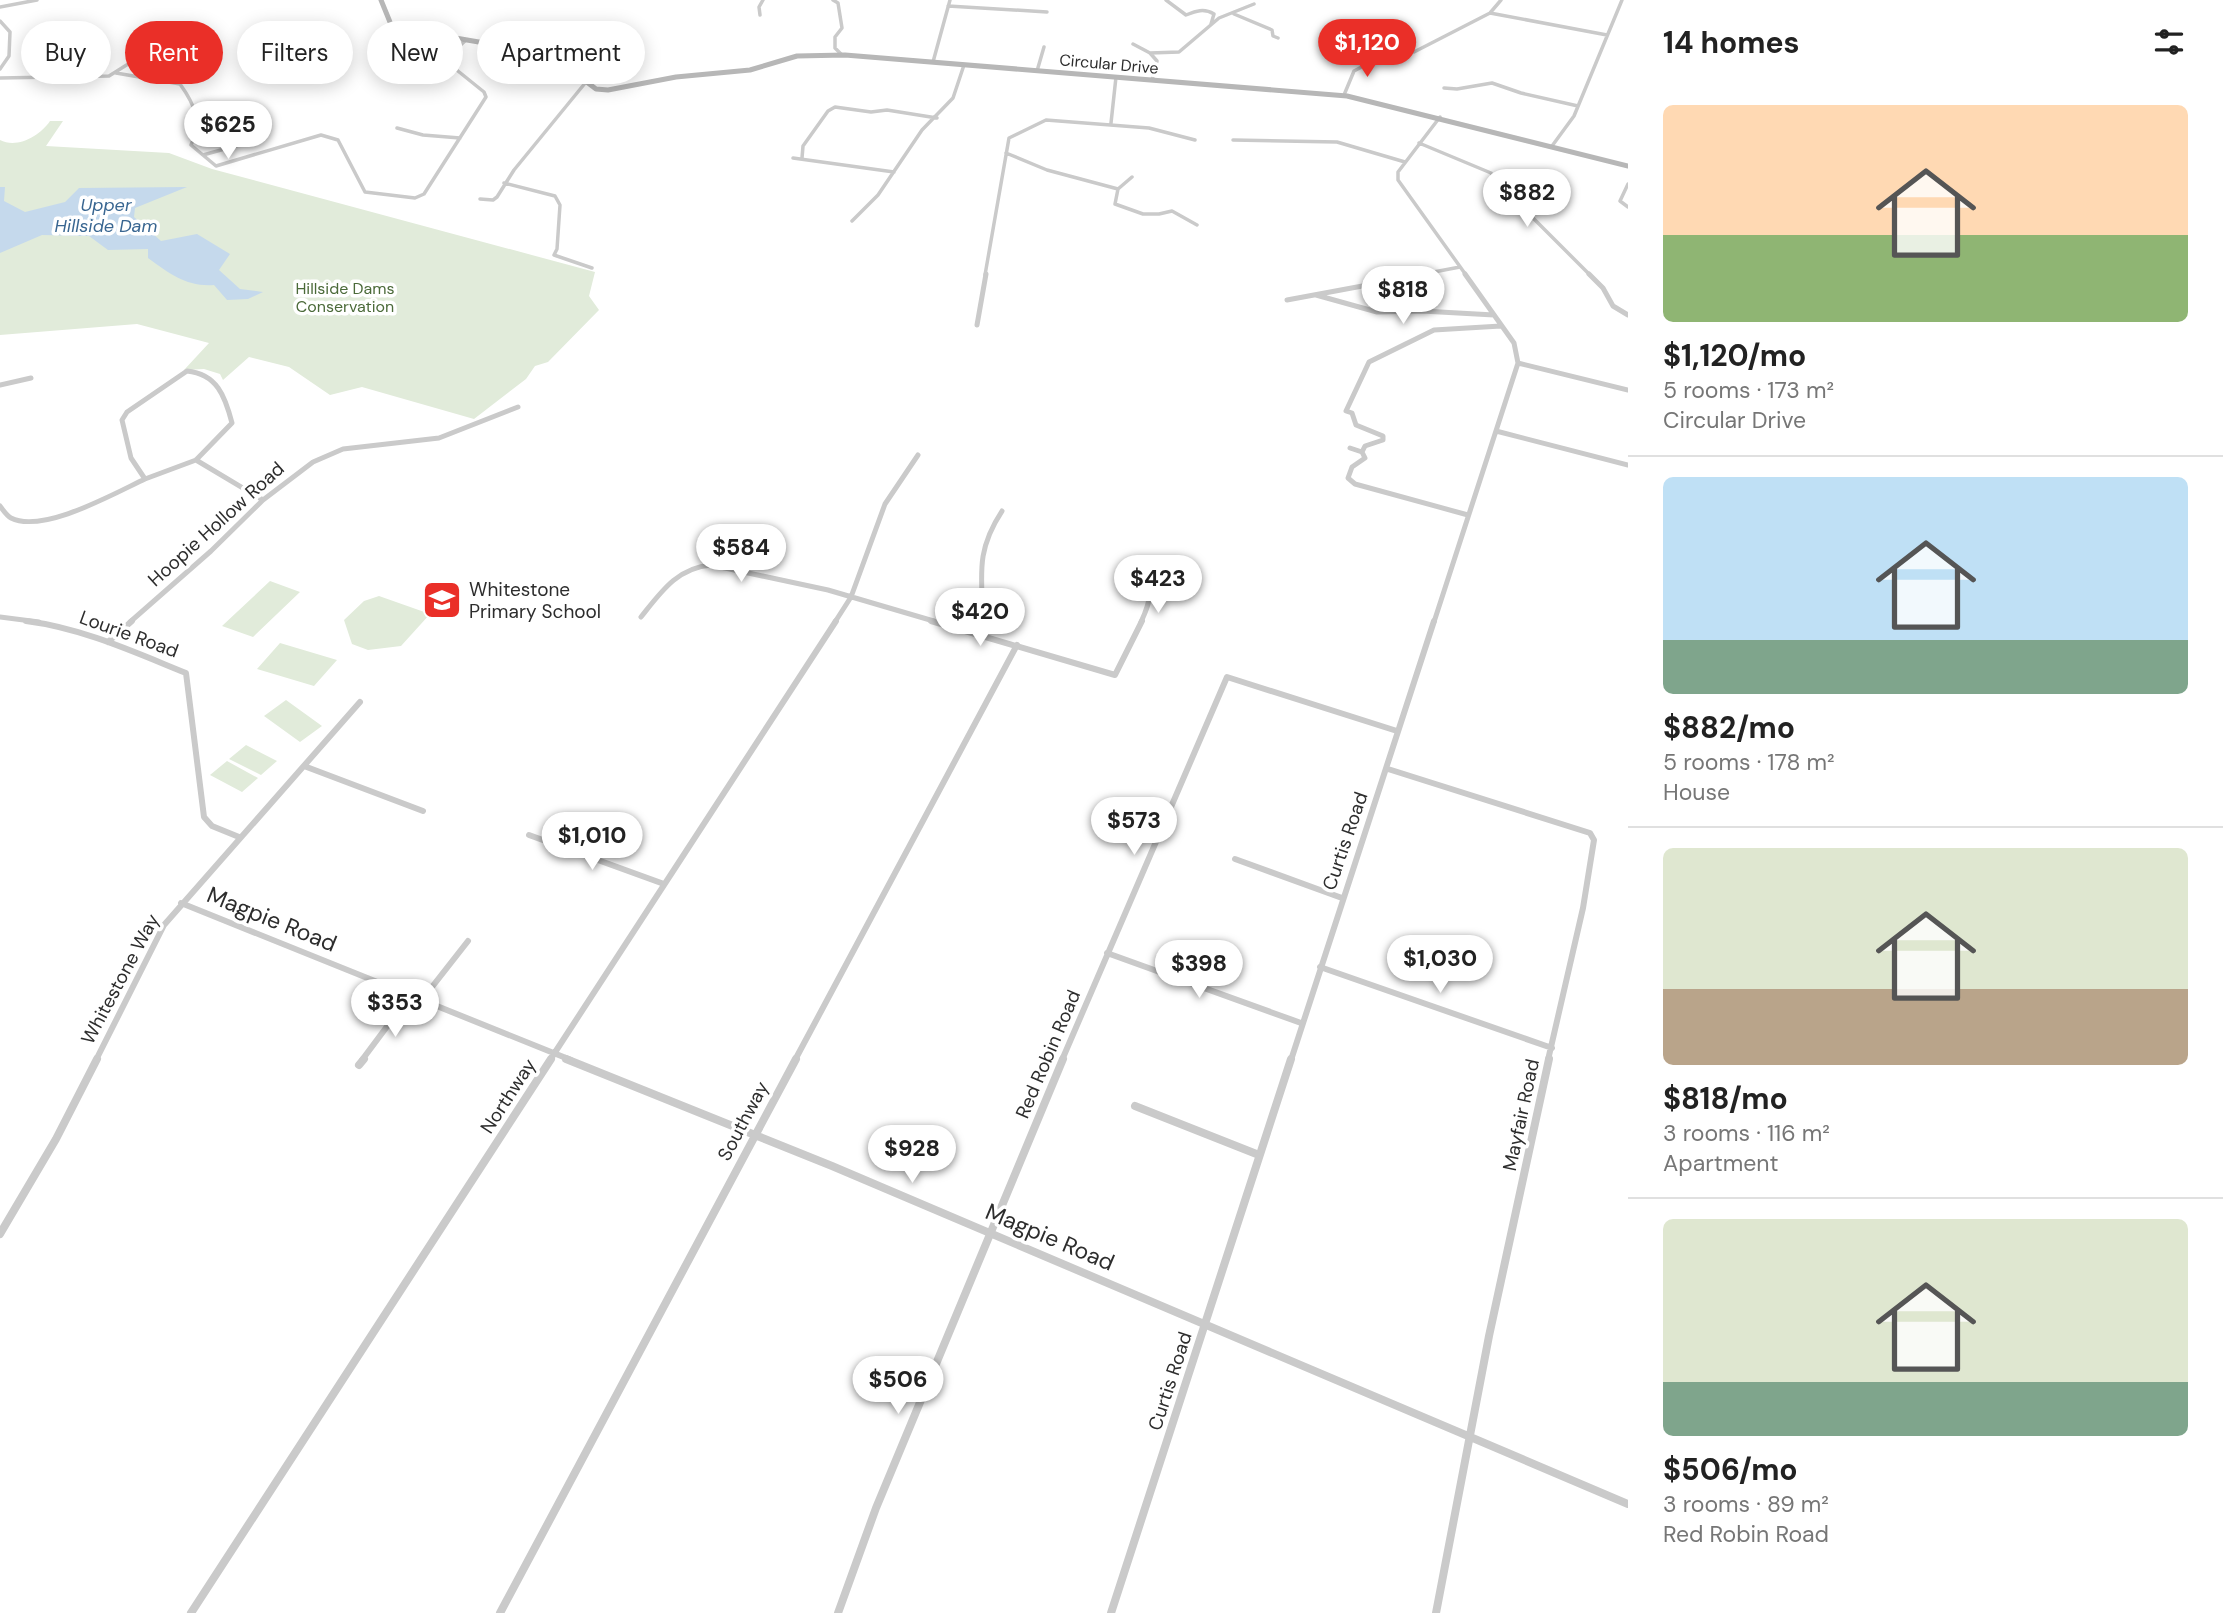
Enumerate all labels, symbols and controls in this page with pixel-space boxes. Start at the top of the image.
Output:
pin: $1,120 [1310,20,1424,79]
chip: Buy [21,21,111,84]
chip: Rent [125,21,223,84]
chip: Filters [237,21,353,84]
chip: New [367,21,463,84]
chip: Apartment [477,21,645,84]
text: 14 homes [1663,23,1800,62]
icon: filters [2150,23,2188,61]
text: $1,120 [1334,27,1400,57]
street label: Circular Drive [1058,49,1160,79]
pin: $625 [187,102,269,161]
text: $625 [200,109,256,139]
icon: home [1863,150,1989,276]
pin: $882 [1486,170,1568,229]
text: $882 [1499,177,1555,207]
water label: Upper Hillside Dam [55,193,158,238]
pin: $818 [1362,266,1444,326]
text: $818 [1378,274,1428,304]
park label: Hillside Dams Conservation [295,278,395,317]
text: $1,120/mo [1663,336,1806,375]
text: 5 rooms · 173 m² [1663,375,1834,405]
text: Circular Drive [1663,405,1806,435]
street label: Hoopie Hollow Road [143,456,289,592]
icon: home [1863,522,1989,648]
pin: $584 [700,524,782,584]
text: $584 [712,532,770,562]
pin: $423 [1117,556,1199,615]
text: $423 [1130,563,1186,593]
place label: Whitestone Primary School [469,577,601,624]
school or university icon: Whitestone Primary School [421,579,463,621]
pin: $420 [939,588,1021,648]
text: $420 [951,596,1009,626]
street label: Lourie Road [76,605,182,663]
text: $882/mo [1663,708,1795,747]
text: 5 rooms · 178 m² [1663,747,1835,777]
text: House [1663,777,1730,807]
street label: Curtis Road [1317,789,1373,893]
pin: $573 [1093,798,1175,857]
text: $573 [1107,805,1161,835]
pin: $1,010 [535,812,649,872]
text: $1,010 [558,820,626,850]
street label: Magpie Road [203,879,341,959]
icon: home [1863,893,1989,1019]
street label: Whitestone Way [75,909,165,1049]
pin: $1,030 [1383,936,1497,995]
pin: $398 [1158,940,1240,1000]
text: $1,030 [1403,943,1477,973]
text: $398 [1171,948,1227,978]
pin: $353 [354,979,436,1039]
street label: Red Robin Road [1010,986,1086,1122]
text: $353 [367,987,423,1017]
street label: Northway [474,1053,542,1138]
street label: Mayfair Road [1497,1057,1545,1173]
street label: Southway [712,1077,775,1165]
text: $818/mo [1663,1079,1788,1118]
text: 3 rooms · 116 m² [1663,1118,1830,1148]
pin: $928 [871,1126,953,1185]
text: $928 [884,1133,940,1163]
text: Apartment [1663,1148,1778,1178]
street label: Magpie Road [981,1196,1119,1278]
icon: home [1863,1264,1989,1390]
street label: Curtis Road [1142,1328,1198,1434]
pin: $506 [857,1356,939,1416]
text: $506 [869,1364,927,1394]
text: $506/mo [1663,1450,1798,1489]
text: 3 rooms · 89 m² [1663,1489,1829,1519]
text: Red Robin Road [1663,1519,1829,1549]

